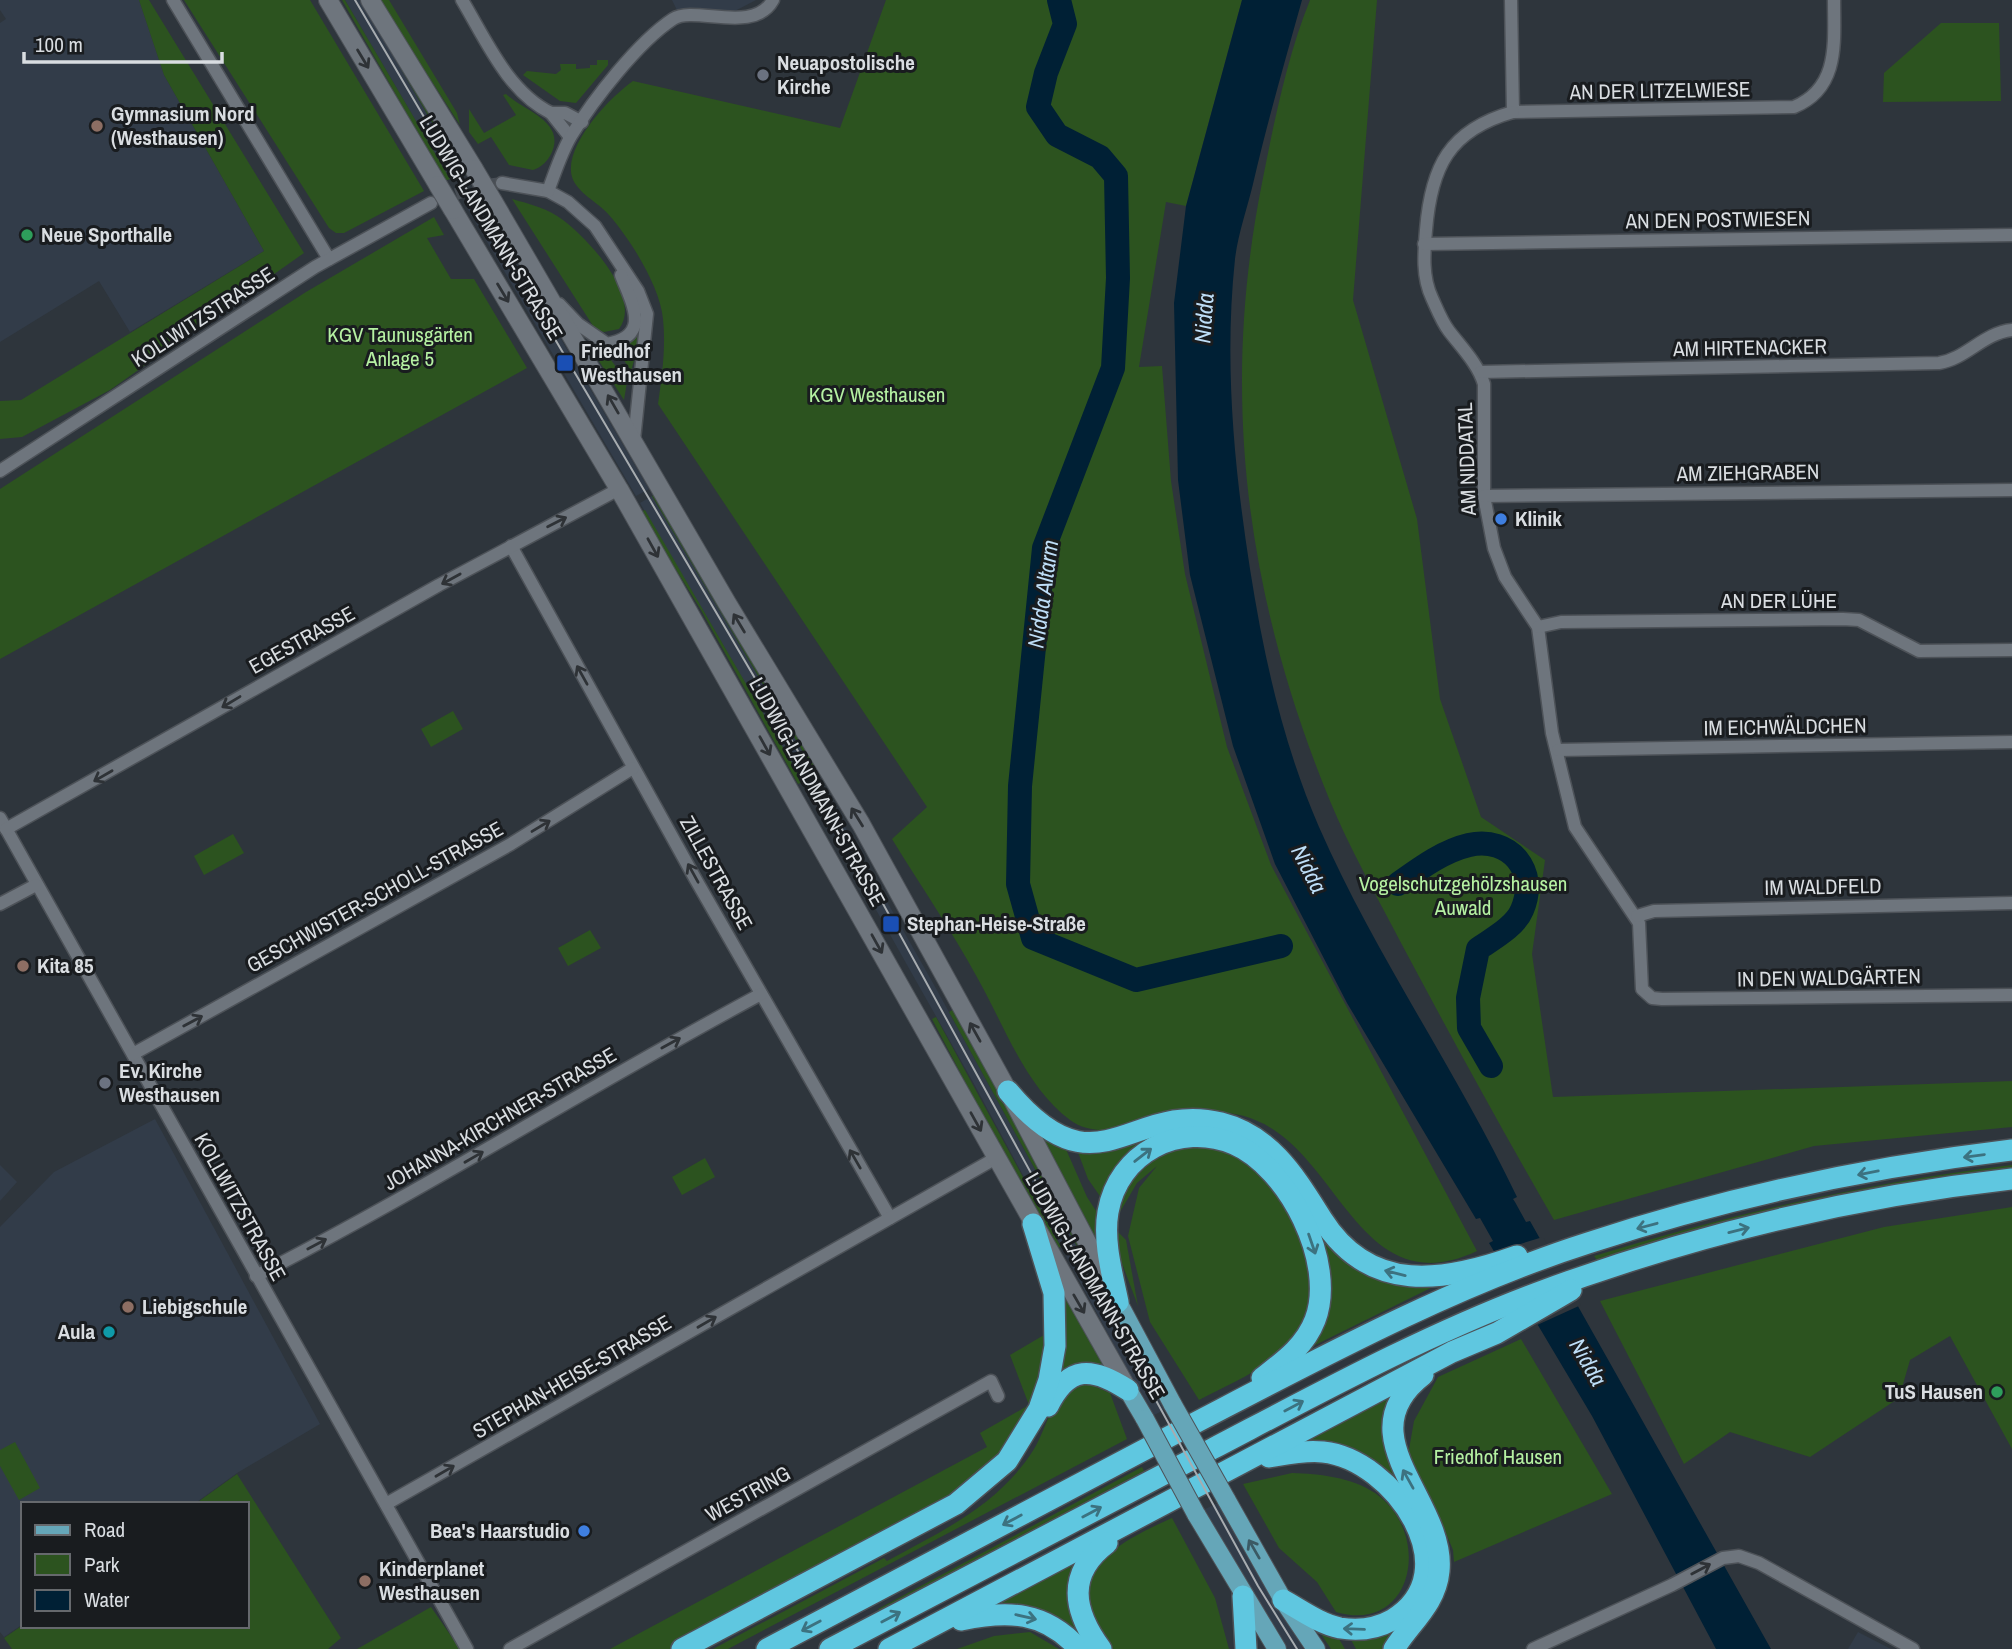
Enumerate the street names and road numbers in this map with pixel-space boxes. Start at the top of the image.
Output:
street label: AN DER LITZELWIESE [1568,74,1751,107]
street label: LUDWIG-LANDMANN-STRASSE [413,110,570,346]
street label: AN DEN POSTWIESEN [1624,203,1811,236]
street label: KOLLWITZSTRASSE [126,259,280,374]
street label: AM HIRTENACKER [1672,332,1827,363]
street label: AM NIDDATAL [1450,402,1483,517]
street label: AM ZIEHGRABEN [1675,457,1820,488]
street label: AN DER LÜHE [1720,586,1837,615]
street label: EGESTRASSE [244,599,360,681]
street label: LUDWIG-LANDMANN-STRASSE [742,672,893,911]
street label: IM EICHWÄLDCHEN [1703,711,1867,742]
street label: ZILLESTRASSE [673,810,760,935]
street label: GESCHWISTER-SCHOLL-STRASSE [241,814,508,979]
street label: IM WALDFELD [1764,871,1882,902]
street label: IN DEN WALDGÄRTEN [1737,961,1921,994]
street label: JOHANNA-KIRCHNER-STRASSE [378,1040,621,1197]
street label: KOLLWITZSTRASSE [188,1127,293,1286]
street label: LUDWIG-LANDMANN-STRASSE [1019,1167,1172,1404]
street label: STEPHAN-HEISE-STRASSE [467,1308,676,1445]
street label: WESTRING [700,1458,795,1529]

